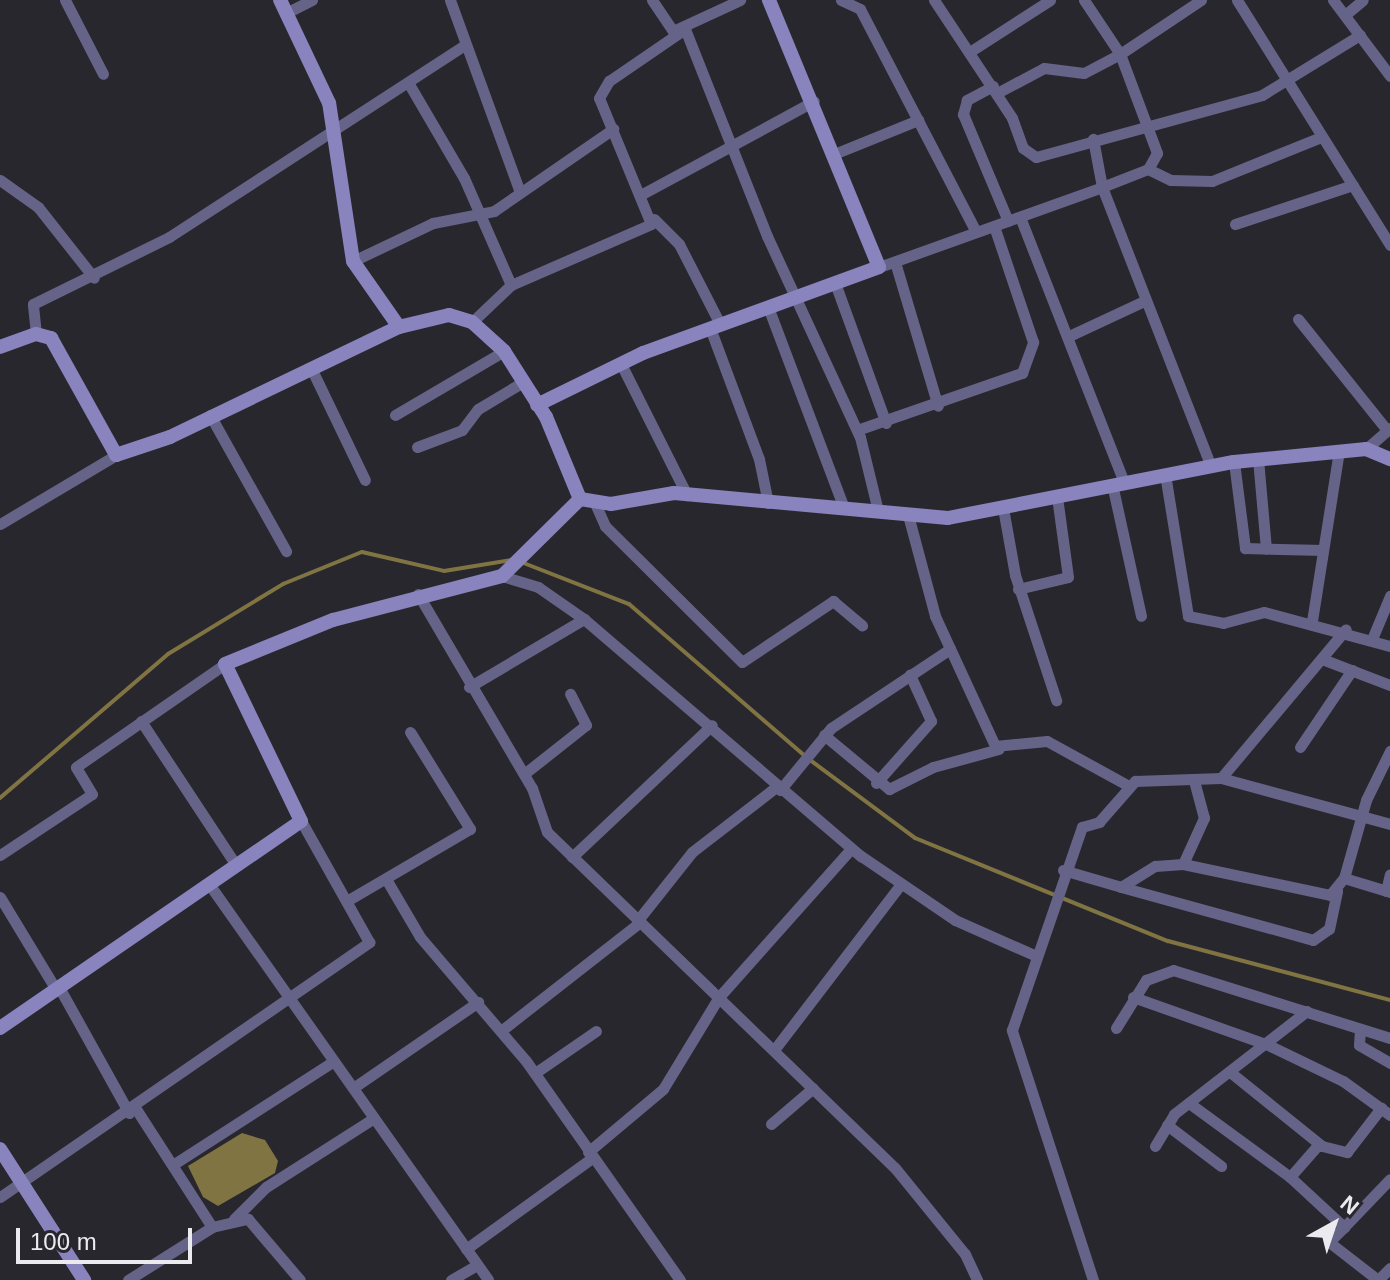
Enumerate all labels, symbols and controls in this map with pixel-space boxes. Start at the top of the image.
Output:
north arrow [1294,1184,1374,1264]
text: N [1336,1191,1364,1220]
scale bar [20,1212,196,1262]
text: 100 m [30,1228,97,1255]

